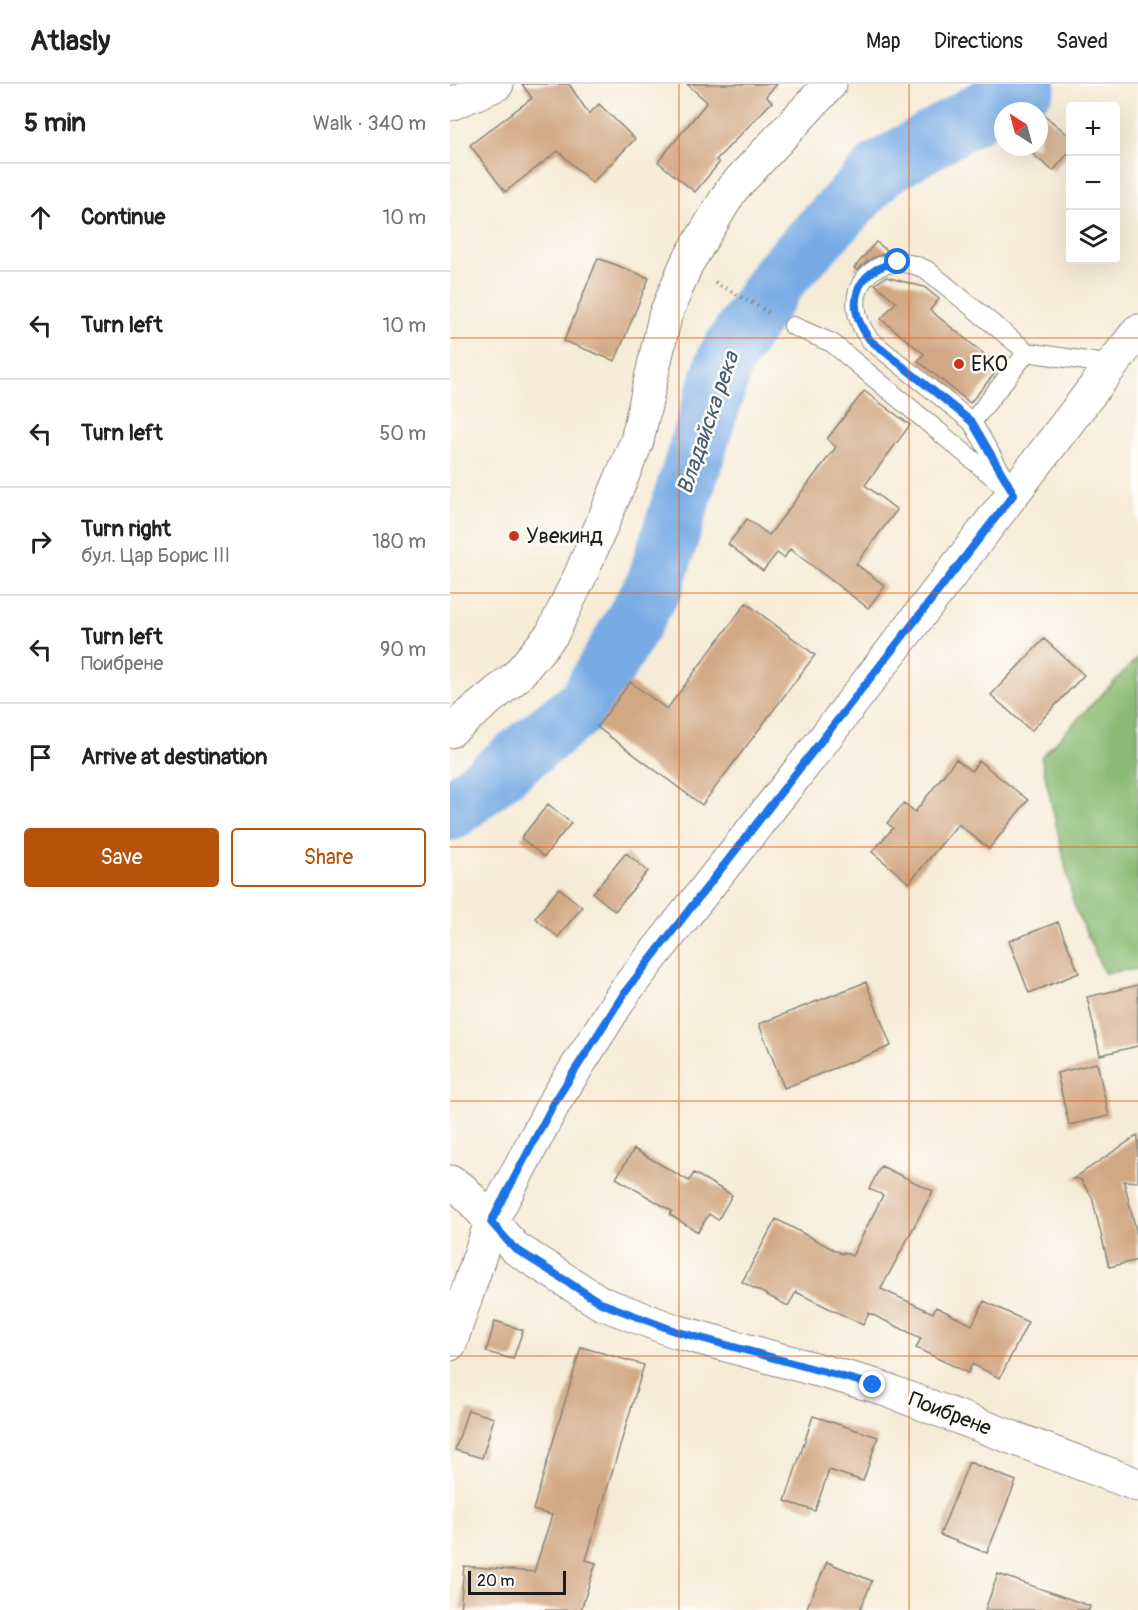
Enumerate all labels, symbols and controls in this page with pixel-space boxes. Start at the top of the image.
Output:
text: Atlasly [30,24,110,59]
text: Map [866,28,901,55]
text: Directions [934,28,1023,55]
text: Saved [1056,28,1108,55]
north arrow [994,102,1048,156]
map controls [1066,102,1120,264]
button: + [1066,102,1120,156]
text: 5 min [24,107,86,139]
text: Walk · 340 m [313,111,426,136]
button: − [1066,156,1120,210]
icon: ahead [24,201,57,234]
text: Continue [81,203,165,231]
text: 10 m [382,205,426,230]
button: layers [1066,210,1120,264]
route start [884,248,910,274]
icon: left [24,309,57,342]
text: Turn left [81,311,163,339]
text: 10 m [382,313,426,338]
water label: Владайска река [671,347,746,498]
place label: EKO [971,351,1008,378]
marker: EKO [952,357,966,371]
icon: left [24,417,57,450]
text: Turn left [81,419,163,447]
text: 50 m [379,421,426,446]
text: Turn right [81,515,171,543]
place label: Увекинд [526,523,603,550]
icon: right [24,525,57,558]
text: 180 m [372,529,426,554]
marker: Увекинд [507,529,521,543]
text: бул. Цар Борис III [81,543,230,568]
text: Turn left [81,623,163,651]
icon: left [24,633,57,666]
text: 90 m [380,637,426,662]
text: Поибрене [81,651,163,676]
icon: arrive [24,741,57,774]
text: Arrive at destination [81,743,267,771]
button: Save [24,828,219,887]
button: Share [231,828,426,887]
route end [859,1371,885,1397]
street label: Поибрене [905,1386,996,1442]
scale bar [468,1568,566,1596]
text: 20 m [477,1571,515,1591]

